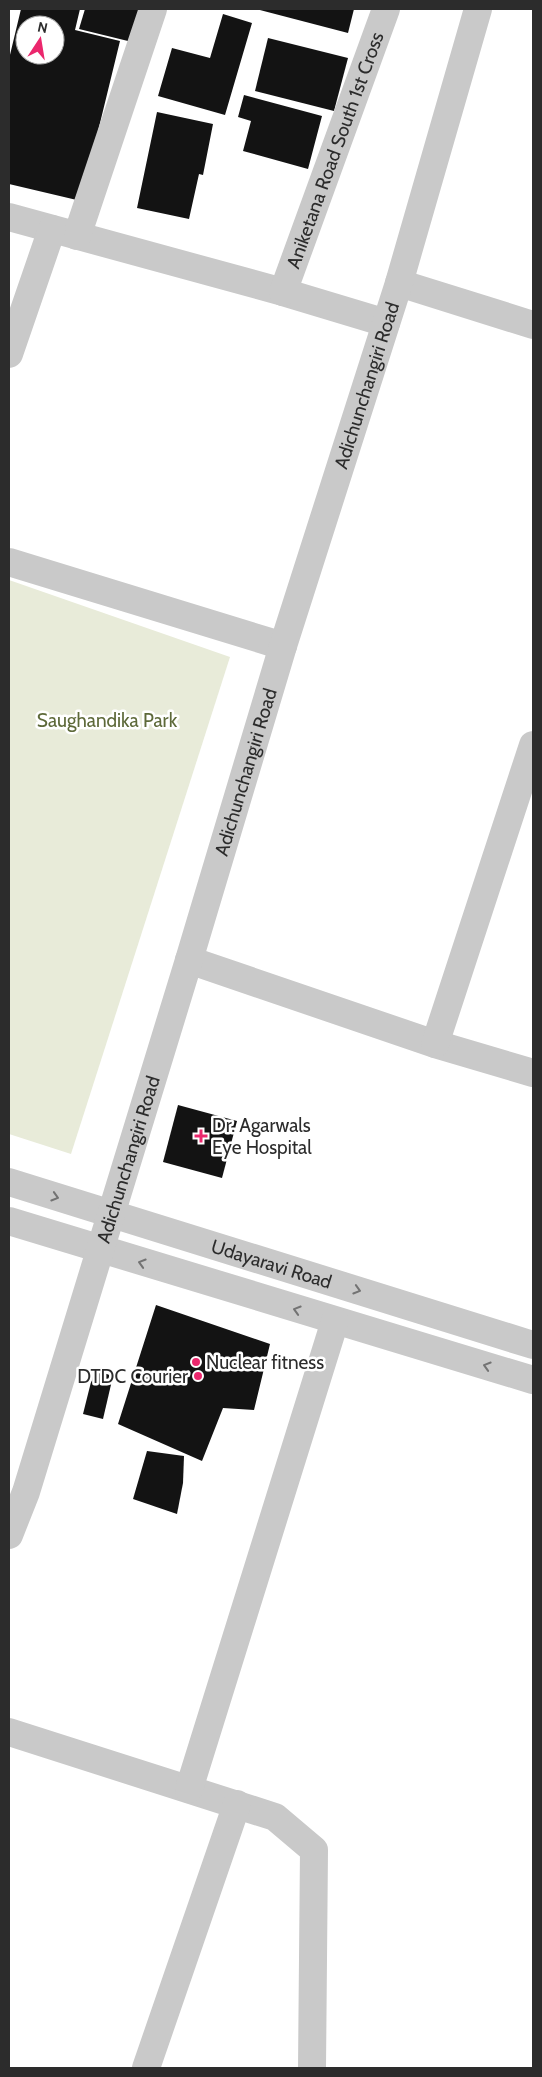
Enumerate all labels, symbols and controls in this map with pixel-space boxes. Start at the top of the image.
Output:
north arrow [15,15,65,65]
text: N [36,17,49,37]
street label: Aniketana Road South 1st Cross [282,29,389,272]
street label: Adichunchangiri Road [329,299,404,472]
street label: Adichunchangiri Road [210,686,282,859]
park label: Saughandika Park [37,709,178,732]
street label: Adichunchangiri Road [92,1073,165,1246]
place label: Dr. Agarwals Eye Hospital [212,1114,312,1159]
marker: Dr. Agarwals Eye Hospital [194,1129,208,1143]
one-way arrow [51,1191,59,1201]
street label: Udayaravi Road [208,1235,335,1294]
one-way arrow [138,1259,146,1269]
one-way arrow [353,1285,361,1295]
one-way arrow [294,1305,302,1315]
place label: Nuclear fitness [206,1351,324,1374]
marker: Nuclear fitness [190,1356,202,1368]
one-way arrow [483,1362,491,1372]
place label: DTDC Courier [77,1365,188,1388]
marker: DTDC Courier [192,1370,204,1382]

